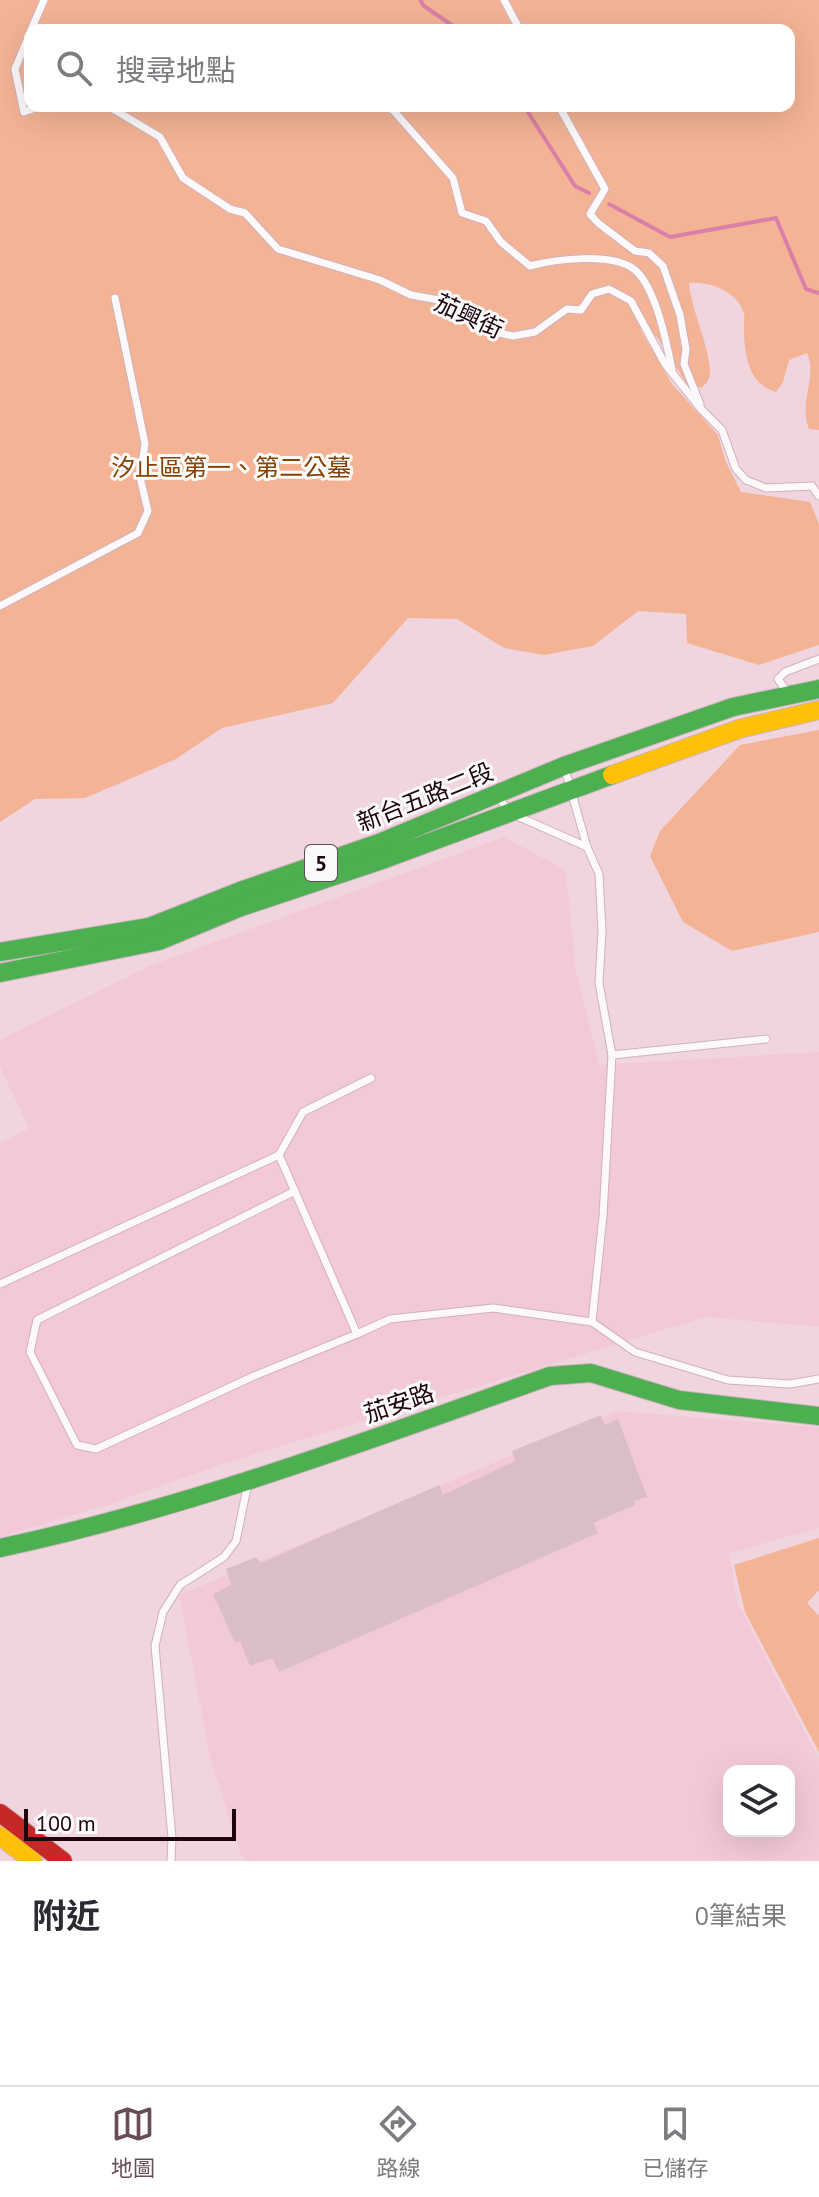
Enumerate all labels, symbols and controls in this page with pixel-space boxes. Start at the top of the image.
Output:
search box [24,24,795,112]
icon: search [52,46,96,90]
text: 搜尋地點 [116,50,236,89]
street label: 茄興街 [430,287,508,345]
park label: 汐止區第一、第二公墓 [111,452,351,483]
street label: 新台五路二段 [352,756,498,838]
road number: 5 [305,845,337,881]
street label: 茄安路 [360,1377,438,1429]
map controls [723,1765,795,1837]
button: layers [723,1765,795,1837]
scale bar [24,1805,236,1841]
text: 100 m [36,1809,96,1837]
text: 附近 [32,1893,100,1937]
text: 0筆結果 [695,1899,787,1932]
tab: 地圖 [111,2102,155,2182]
tab: 路線 [376,2102,420,2182]
tab: 已儲存 [642,2102,708,2182]

